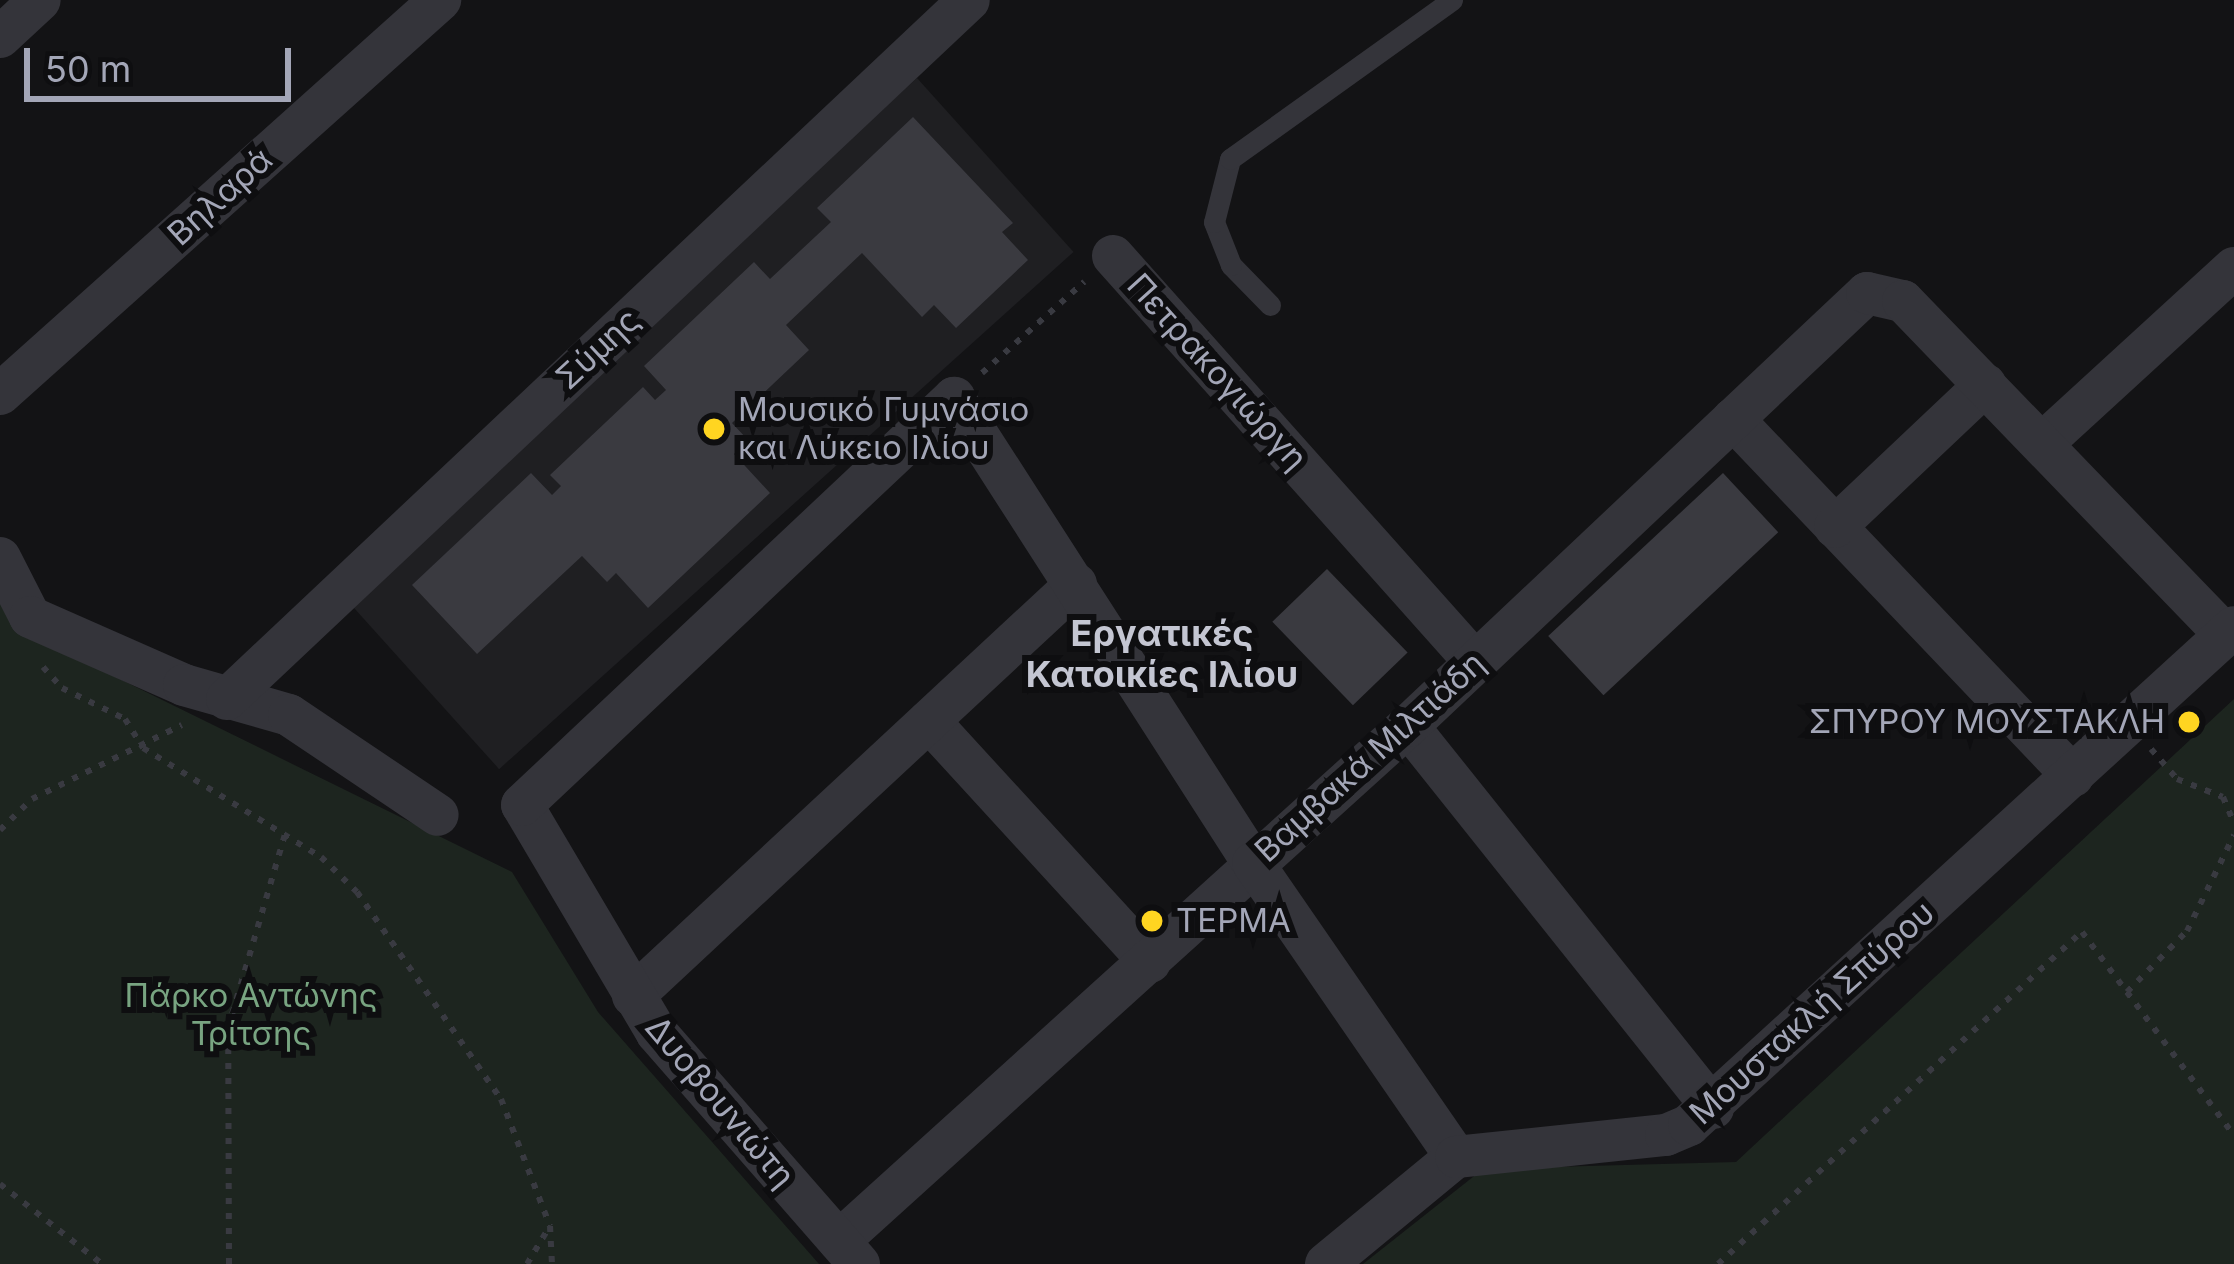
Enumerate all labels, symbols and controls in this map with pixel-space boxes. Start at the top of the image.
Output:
scale bar [30,24,297,98]
text: 50 m [45,47,131,91]
street label: Βηλαρά [160,140,280,254]
street label: Πετρακογιώργη [1119,266,1315,478]
street label: Σύμης [548,300,648,398]
place label: Μουσικό Γυμνάσιο και Λύκειο Ιλίου [738,390,1029,468]
marker: Μουσικό Γυμνάσιο και Λύκειο Ιλίου [701,416,727,442]
district label: Εργατικές Κατοικίες Ιλίου [1026,611,1298,696]
street label: Βαμβακά Μιλτιάδη [1247,644,1493,870]
place label: ΣΠΥΡΟΥ ΜΟΥΣΤΑΚΛΗ [1809,702,2165,742]
marker: ΣΠΥΡΟΥ ΜΟΥΣΤΑΚΛΗ [2176,709,2202,735]
street label: Μουστακλή Σπύρου [1682,893,1942,1133]
place label: ΤΕΡΜΑ [1176,901,1291,941]
marker: ΤΕΡΜΑ [1139,908,1165,934]
park label: Πάρκο Αντώνης Τρίτσης [124,976,378,1054]
street label: Δυοβουνιώτη [637,1008,803,1196]

